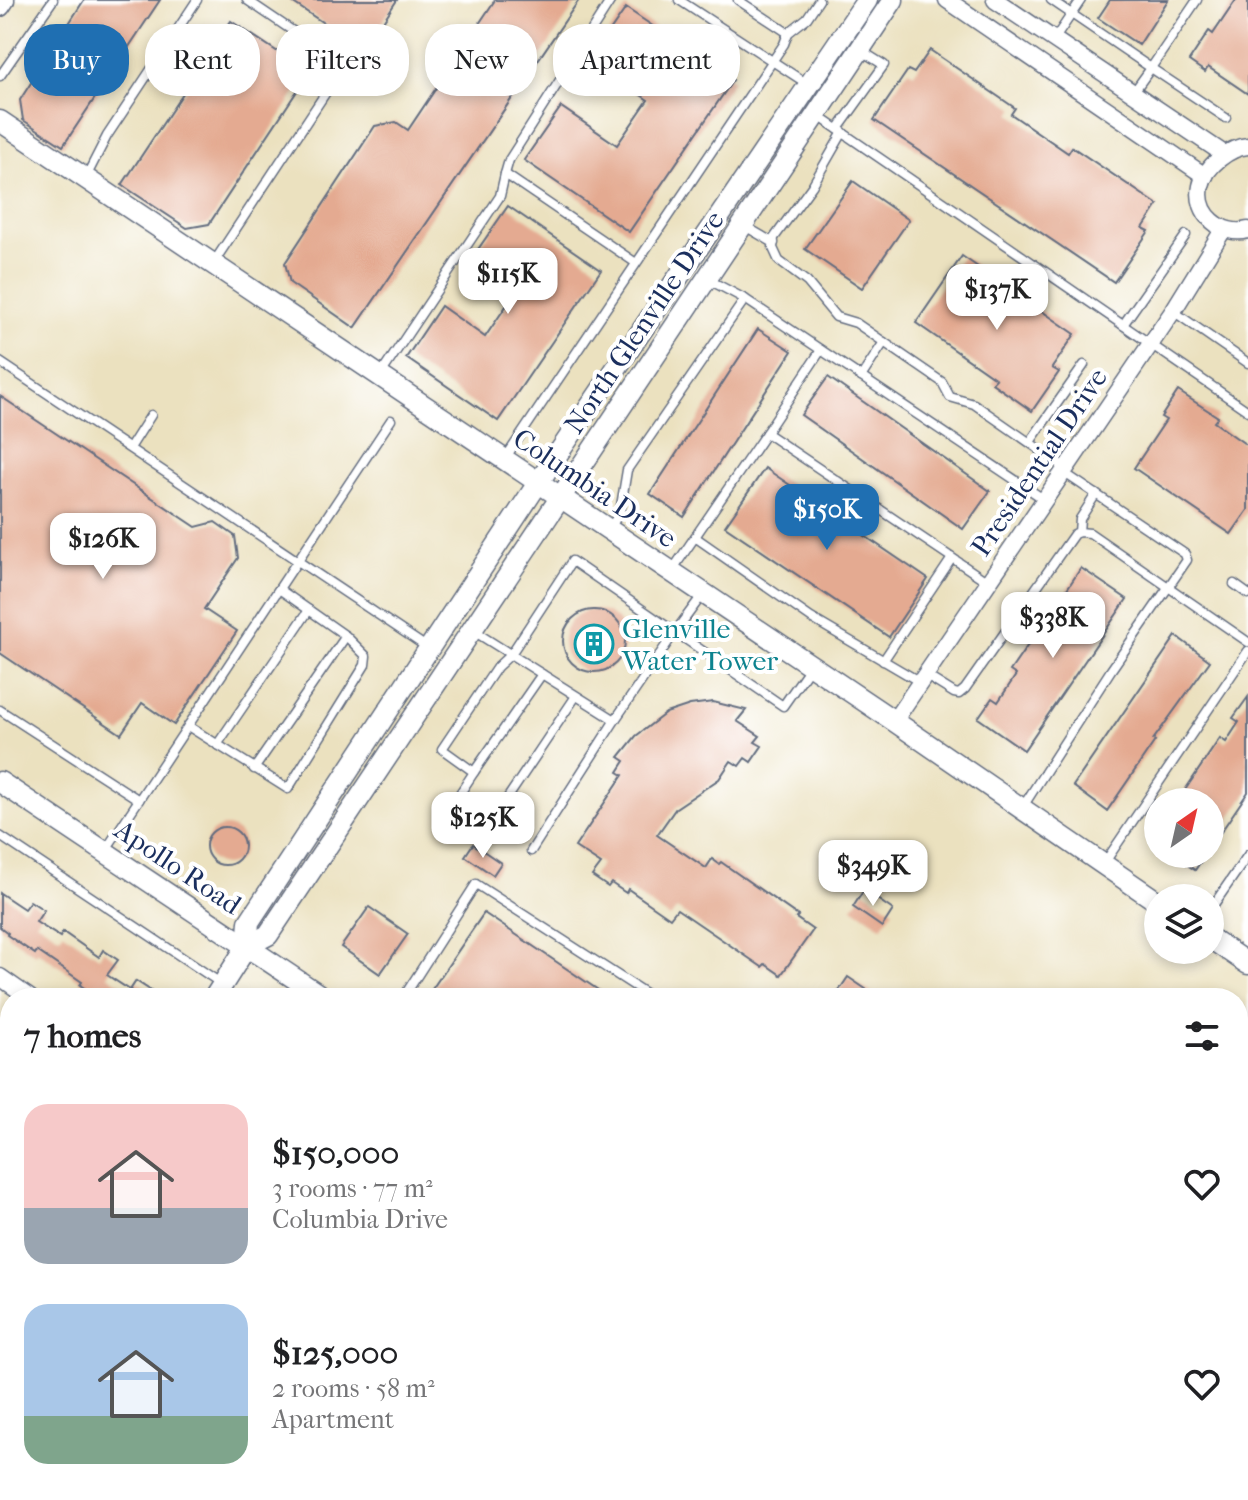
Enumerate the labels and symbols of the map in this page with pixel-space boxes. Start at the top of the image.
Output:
street label: North Glenville Drive [557,204,731,440]
pin: $115K [452,248,564,316]
pin: $137K [941,264,1053,332]
street label: Presidential Drive [964,362,1114,562]
street label: Columbia Drive [507,421,683,555]
pin: $150K [771,484,883,552]
pin: $126K [47,513,159,581]
pin: $338K [997,592,1109,660]
place label: Glenville Water Tower [621,612,778,677]
building icon: Glenville Water Tower [573,623,615,665]
north arrow [1144,788,1224,868]
pin: $125K [427,792,539,860]
street label: Apollo Road [108,812,248,922]
pin: $349K [817,840,929,908]

